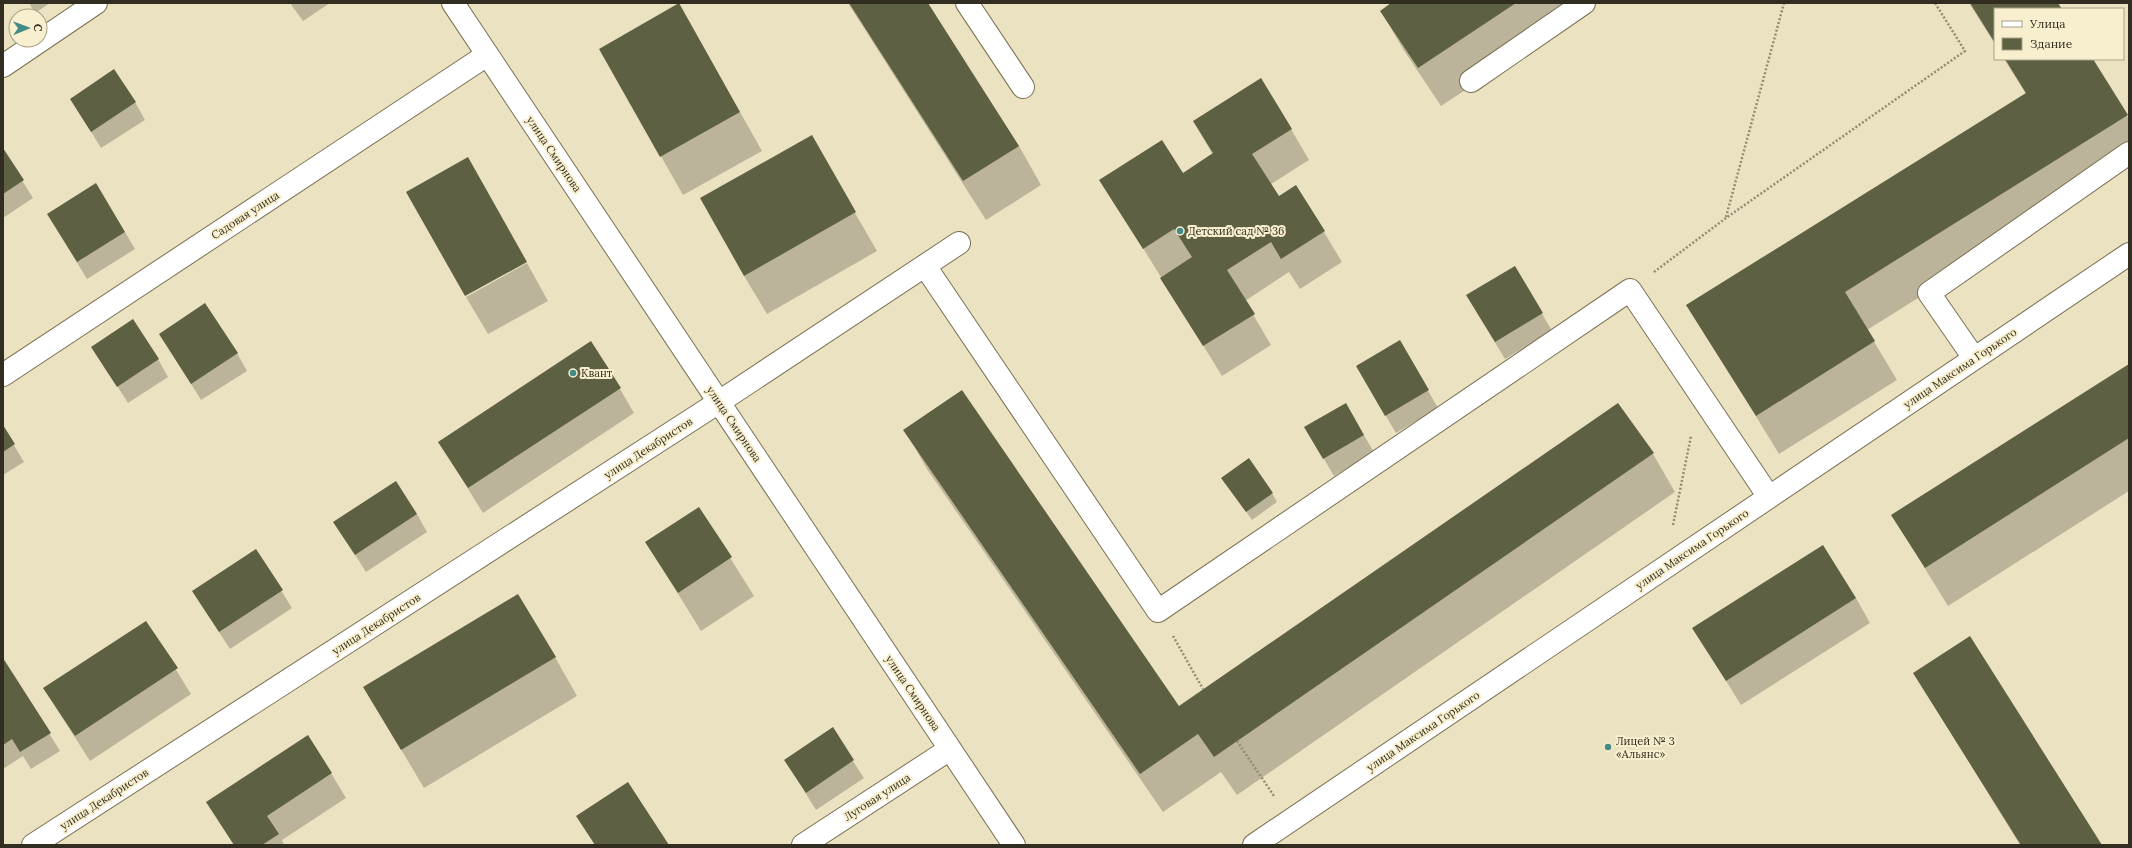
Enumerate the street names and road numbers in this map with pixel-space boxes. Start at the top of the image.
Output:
street label: улица Смирнова [523,113,585,195]
street label: Садовая улица [208,188,282,242]
street label: улица Максима Горького [1901,325,2019,411]
street label: улица Смирнова [703,383,765,465]
street label: улица Декабристов [601,414,695,482]
street label: улица Максима Горького [1633,506,1751,592]
street label: улица Декабристов [329,590,423,658]
street label: улица Смирнова [882,652,944,734]
street label: улица Максима Горького [1364,688,1482,774]
street label: улица Декабристов [57,765,151,833]
street label: Луговая улица [841,770,913,824]

